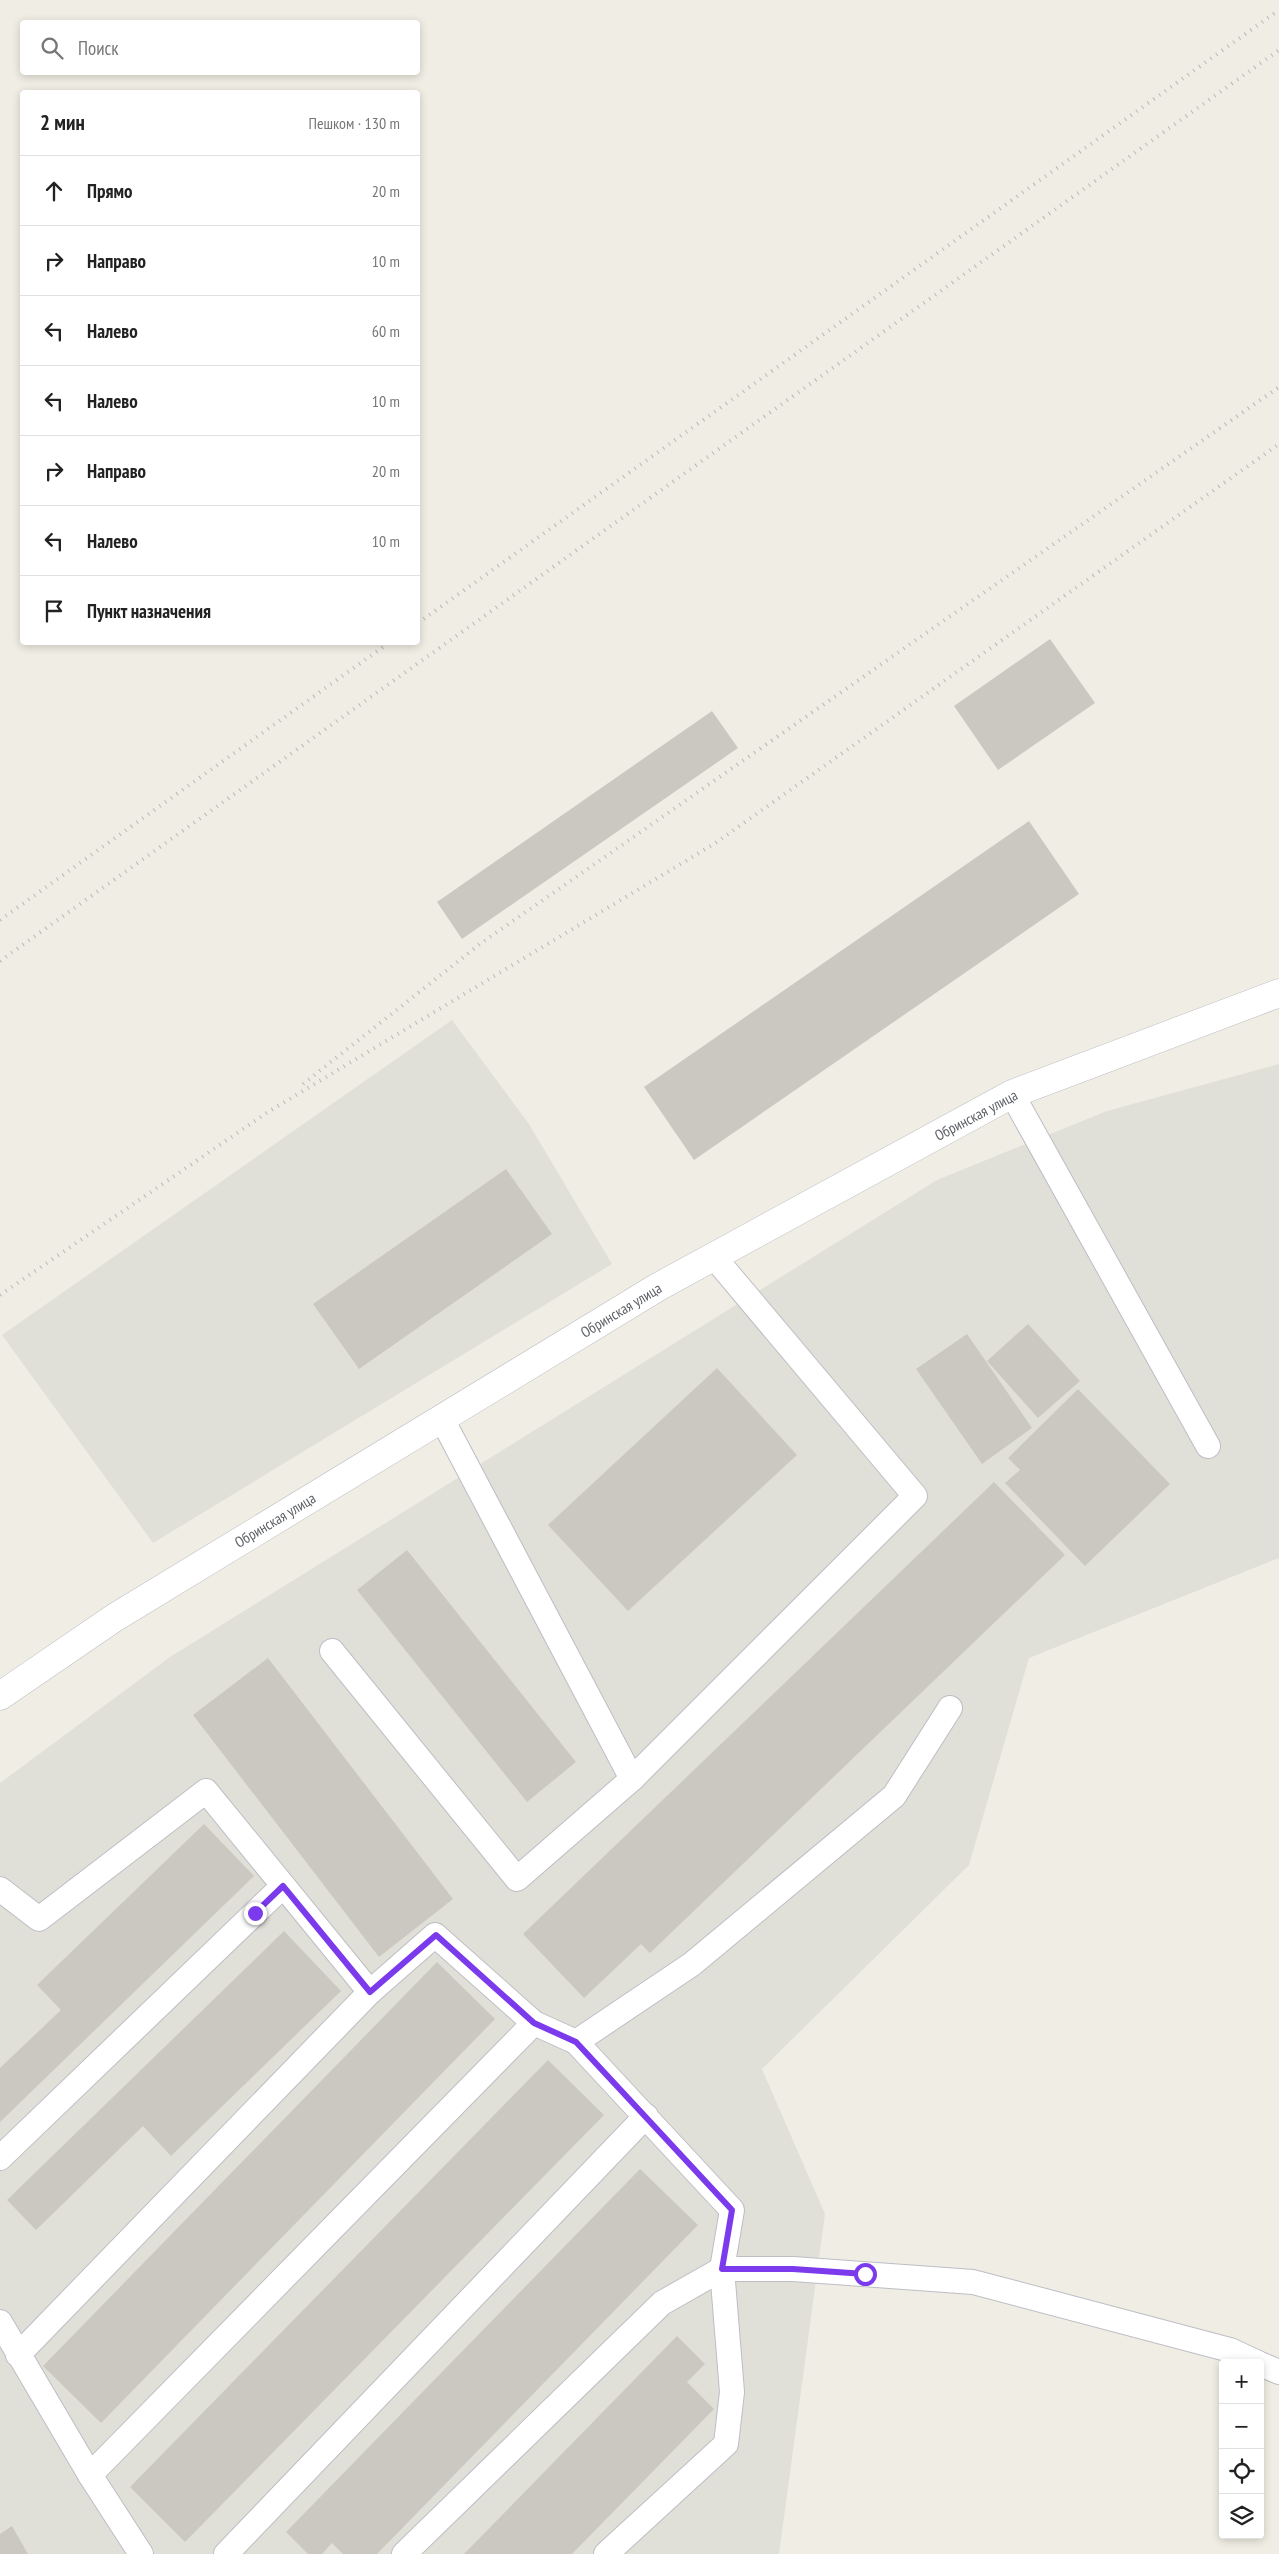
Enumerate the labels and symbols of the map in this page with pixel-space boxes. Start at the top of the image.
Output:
street label: Обринская улица [931,1085,1021,1145]
street label: Обринская улица [577,1278,665,1342]
street label: Обринская улица [231,1488,319,1552]
route end [244,1902,267,1925]
route start [854,2263,877,2286]

